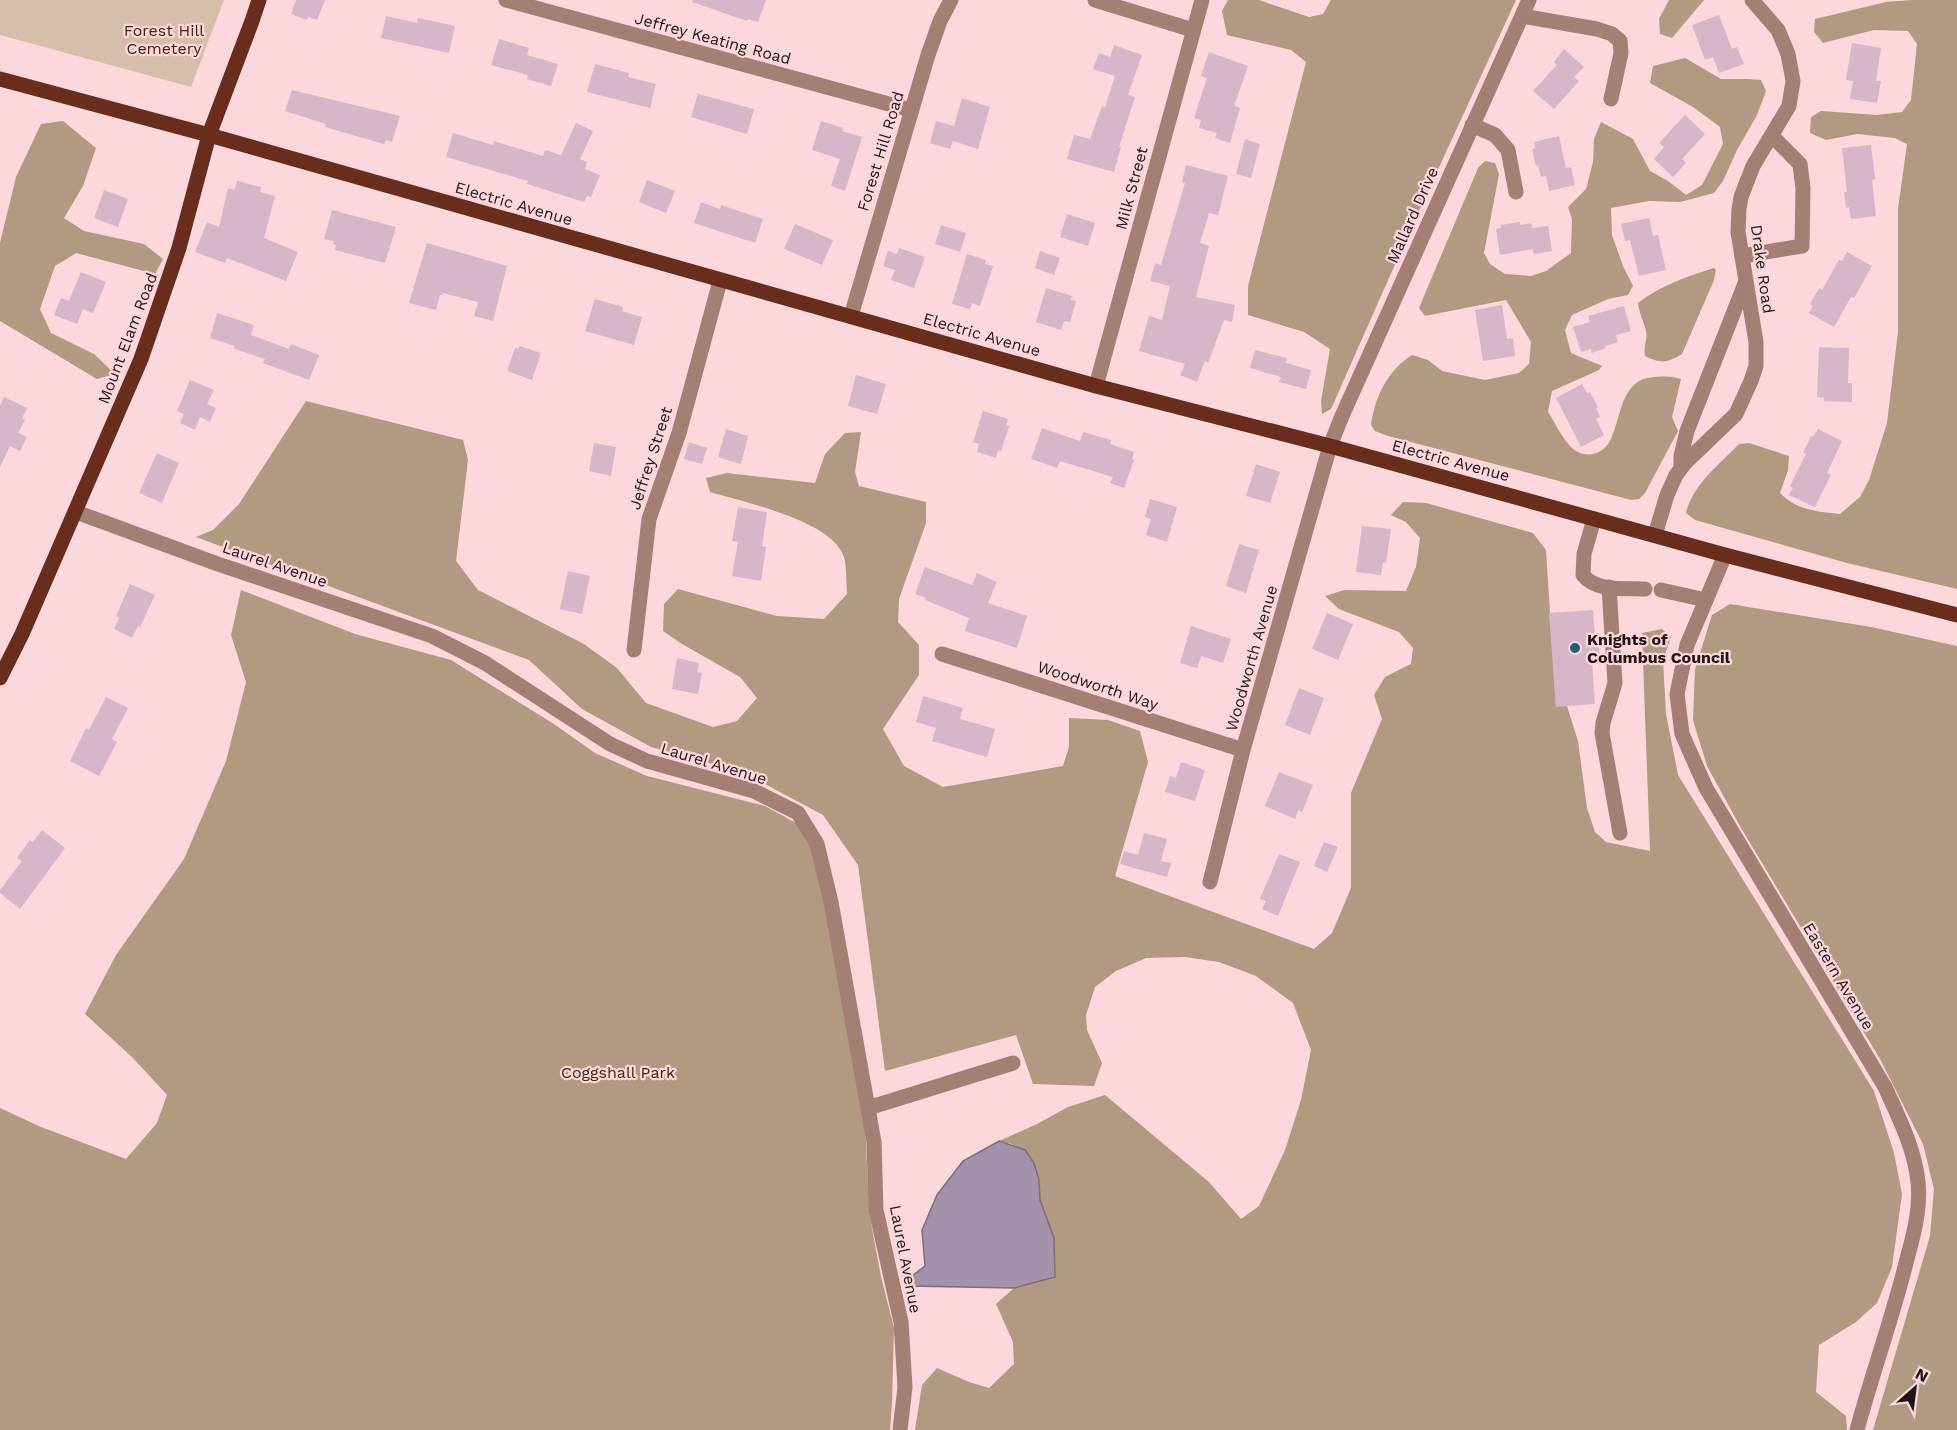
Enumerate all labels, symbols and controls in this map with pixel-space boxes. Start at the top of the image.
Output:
street label: Jeffrey Keating Road [633,9,793,68]
park label: Forest Hill Cemetery [124,21,204,58]
street label: Forest Hill Road [853,89,908,213]
street label: Milk Street [1111,144,1152,232]
street label: Mallard Drive [1383,164,1442,266]
street label: Electric Avenue [453,178,575,229]
street label: Drake Road [1747,224,1778,315]
street label: Mount Elam Road [94,270,161,406]
street label: Electric Avenue [921,309,1043,360]
street label: Jeffrey Street [625,404,676,512]
street label: Electric Avenue [1390,436,1512,485]
street label: Laurel Avenue [220,538,330,591]
street label: Woodworth Avenue [1222,583,1281,733]
place label: Knights of Columbus Council [1587,630,1731,667]
marker: Knights of Columbus Council [1568,641,1582,655]
street label: Woodworth Way [1035,657,1161,714]
street label: Laurel Avenue [659,738,769,789]
street label: Eastern Avenue [1799,919,1878,1033]
park label: Coggshall Park [561,1063,675,1082]
street label: Laurel Avenue [886,1203,925,1315]
north arrow [1885,1358,1945,1418]
text: N [1912,1364,1932,1386]

